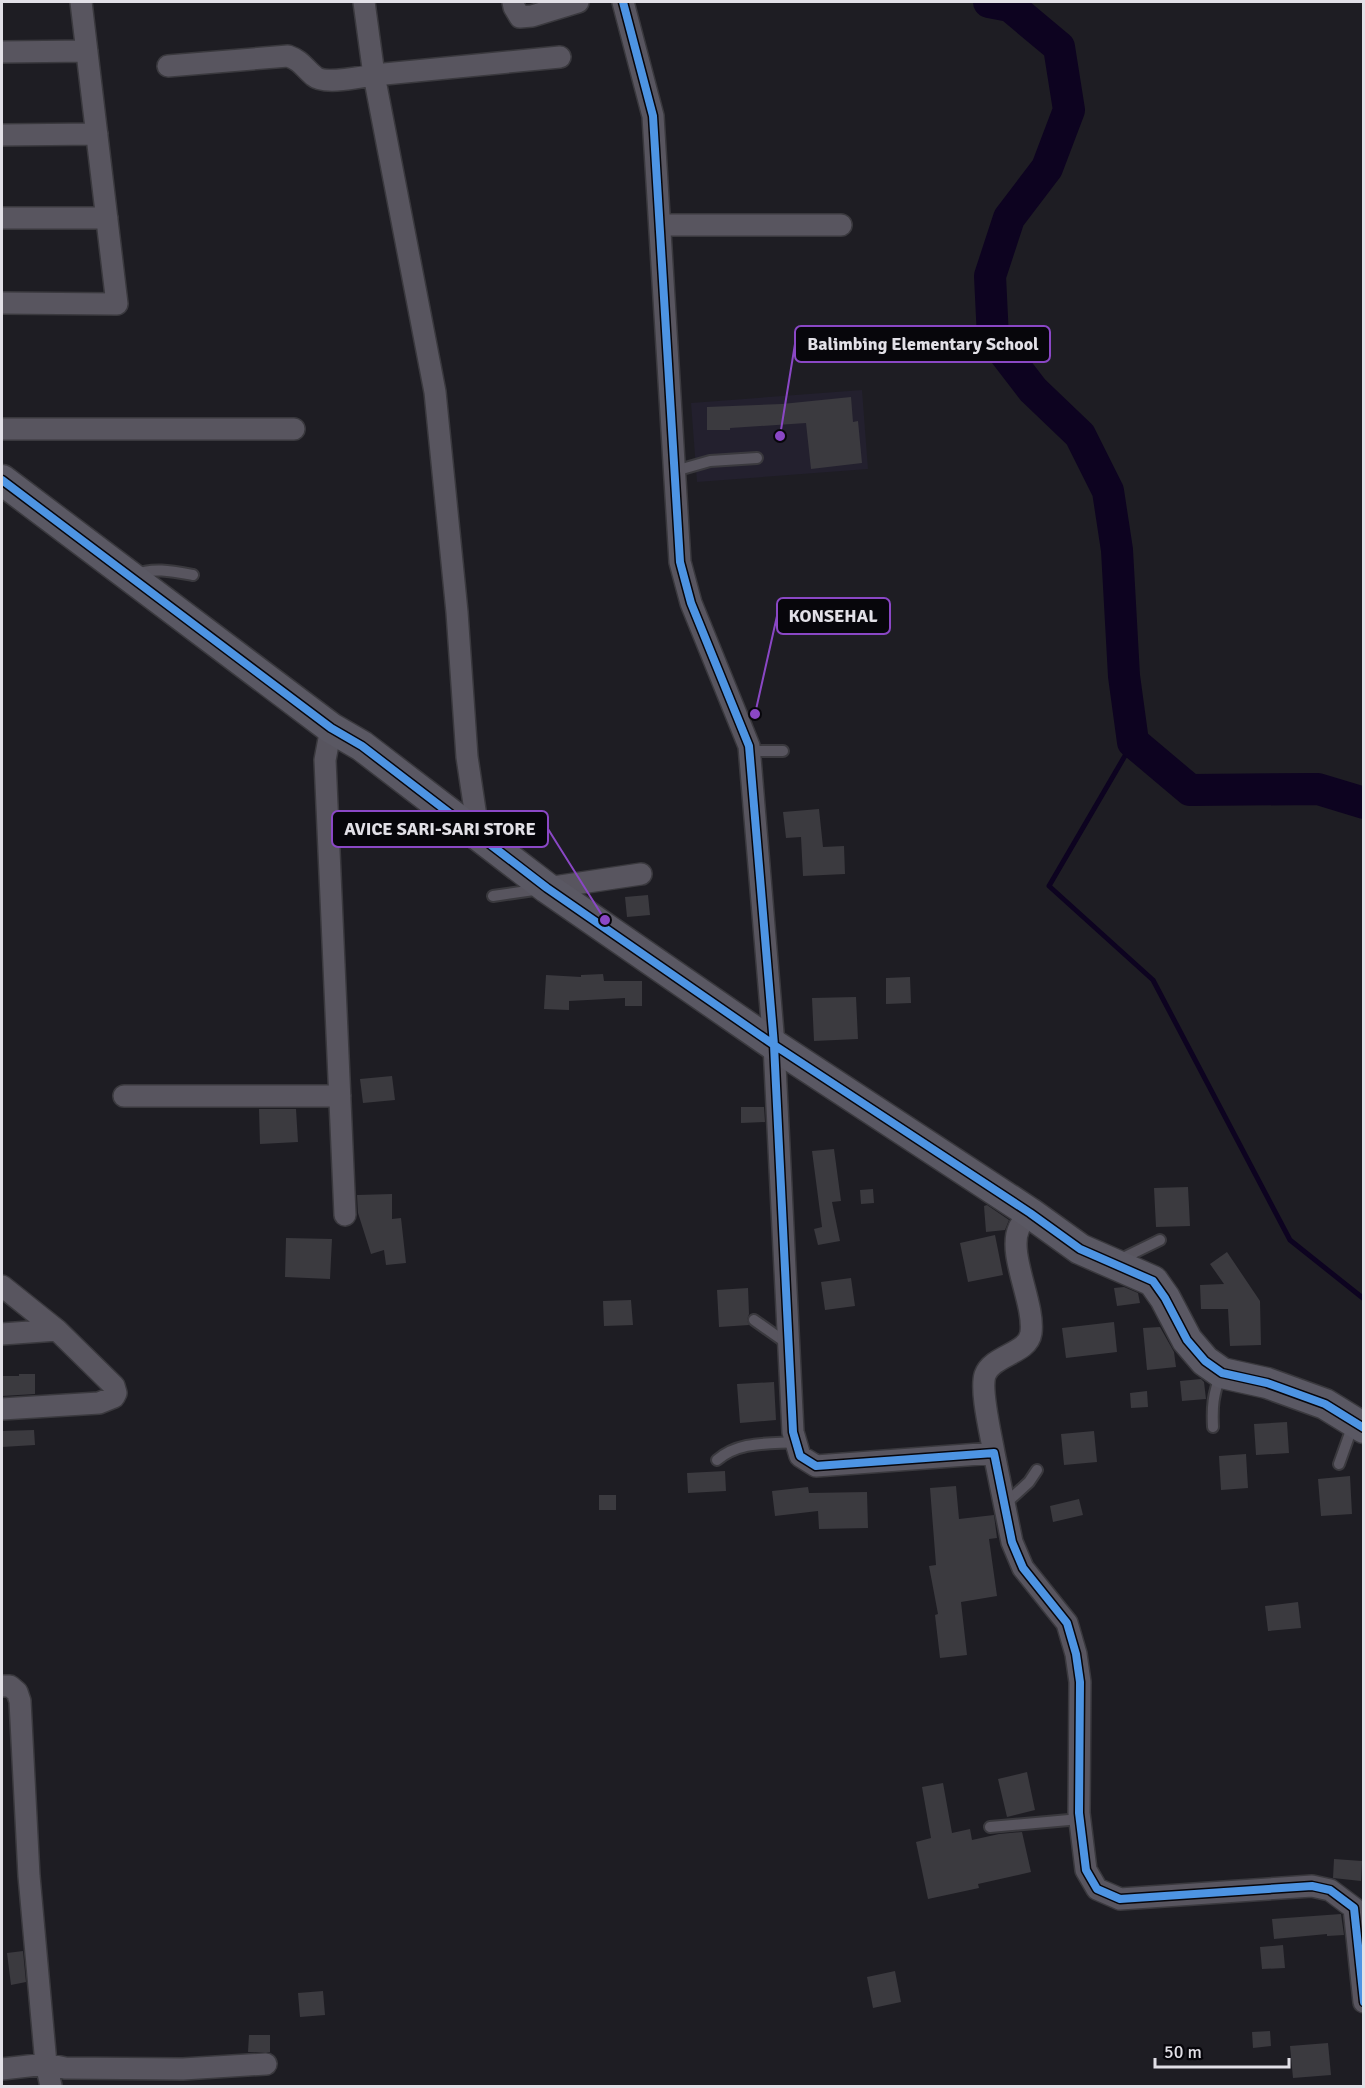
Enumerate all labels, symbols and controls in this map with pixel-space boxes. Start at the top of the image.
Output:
callout: Balimbing Elementary School [795,326,1050,362]
text: Balimbing Elementary School [807,333,1039,355]
callout: KONSEHAL [777,598,890,634]
text: KONSEHAL [788,605,878,627]
callout: AVICE SARI-SARI STORE [332,811,548,847]
text: AVICE SARI-SARI STORE [344,818,536,840]
scale bar [1155,2031,1288,2069]
text: 50 m [1164,2041,1202,2063]

